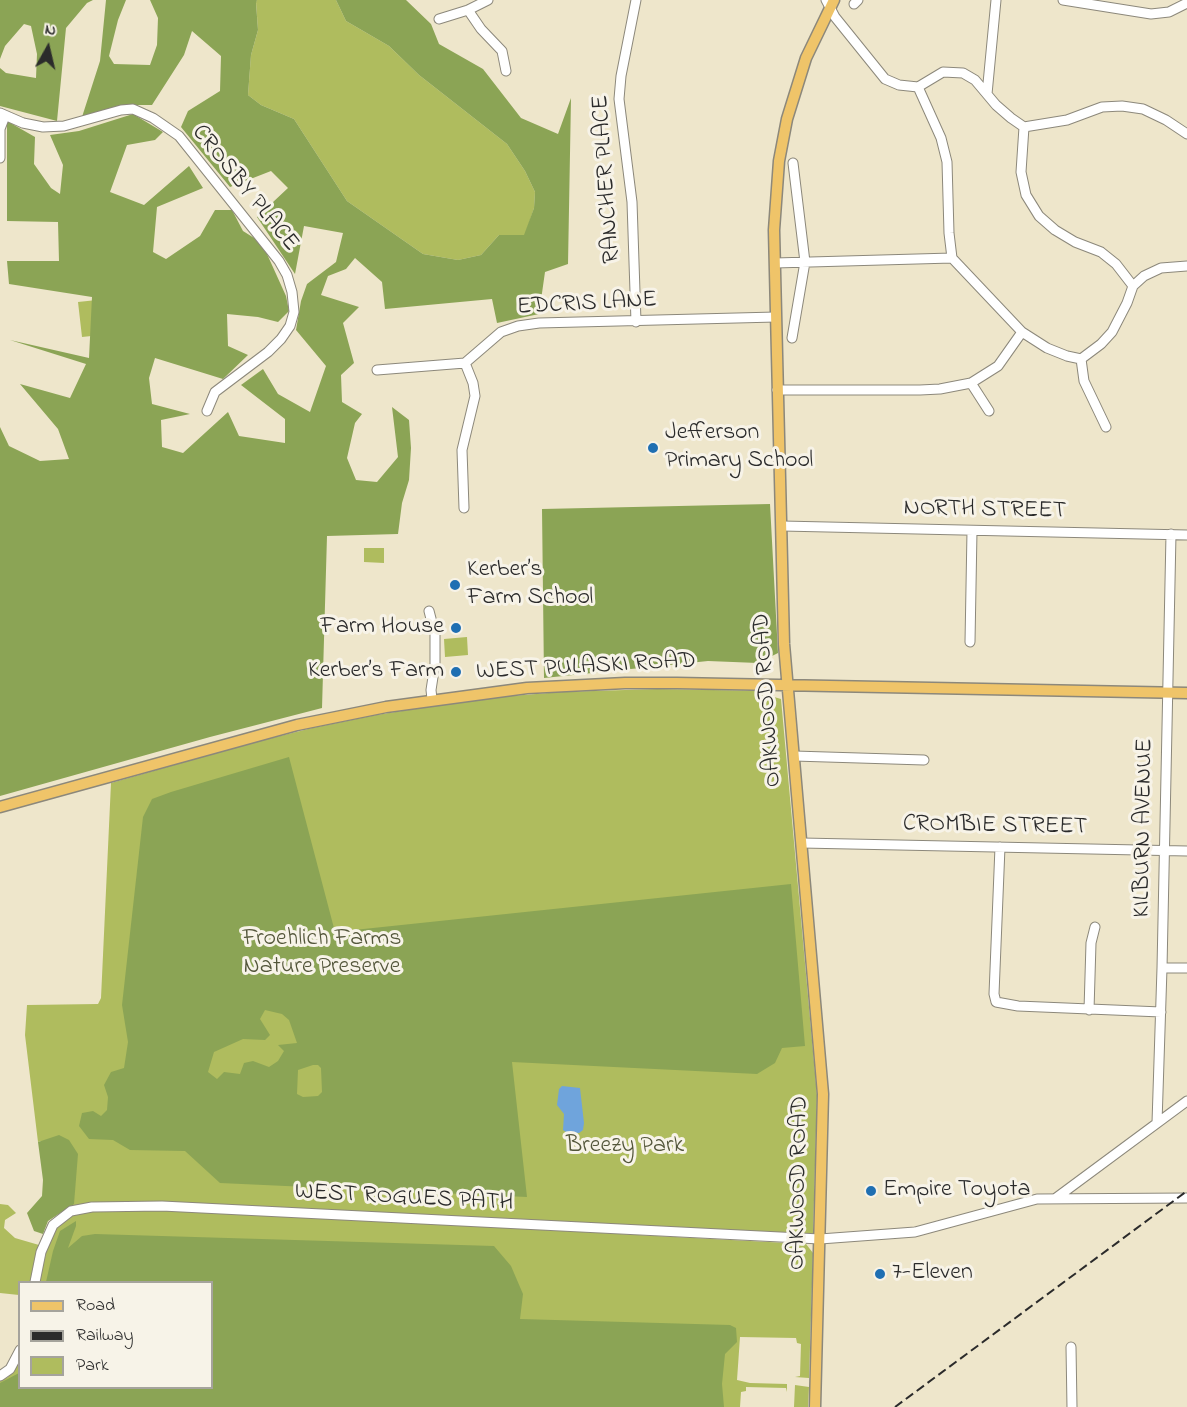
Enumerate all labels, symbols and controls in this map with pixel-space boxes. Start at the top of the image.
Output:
north arrow [18,18,78,78]
text: N [43,18,58,43]
street label: RANCHER PLACE [588,94,628,264]
street label: CROSBY PLACE [184,120,304,258]
street label: EDCRIS LANE [516,287,658,323]
place label: Jefferson Primary School [665,420,813,476]
marker: Jefferson Primary School [646,441,660,455]
street label: NORTH STREET [903,495,1067,527]
place label: Kerber’s Farm School [467,557,593,613]
marker: Kerber’s Farm School [448,578,462,592]
street label: OAKWOOD ROAD [749,612,789,788]
place label: Farm House [320,614,444,642]
marker: Farm House [449,621,463,635]
street label: WEST PULASKI ROAD [475,648,697,688]
place label: Kerber’s Farm [308,658,444,686]
marker: Kerber’s Farm [449,665,463,679]
street label: KILBURN AVENUE [1129,738,1161,918]
street label: CROMBIE STREET [902,811,1088,843]
park label: Froehlich Farms Nature Preserve [243,926,401,982]
street label: OAKWOOD ROAD [784,1096,816,1270]
park label: Breezy Park [566,1133,684,1161]
place label: Empire Toyota [883,1177,1031,1205]
street label: WEST ROGUES PATH [294,1179,514,1219]
marker: Empire Toyota [864,1184,878,1198]
place label: 7-Eleven [892,1260,973,1288]
marker: 7-Eleven [873,1267,887,1281]
legend [18,1281,213,1389]
text: Road [76,1293,115,1319]
text: Railway [76,1323,133,1349]
text: Park [76,1353,109,1379]

